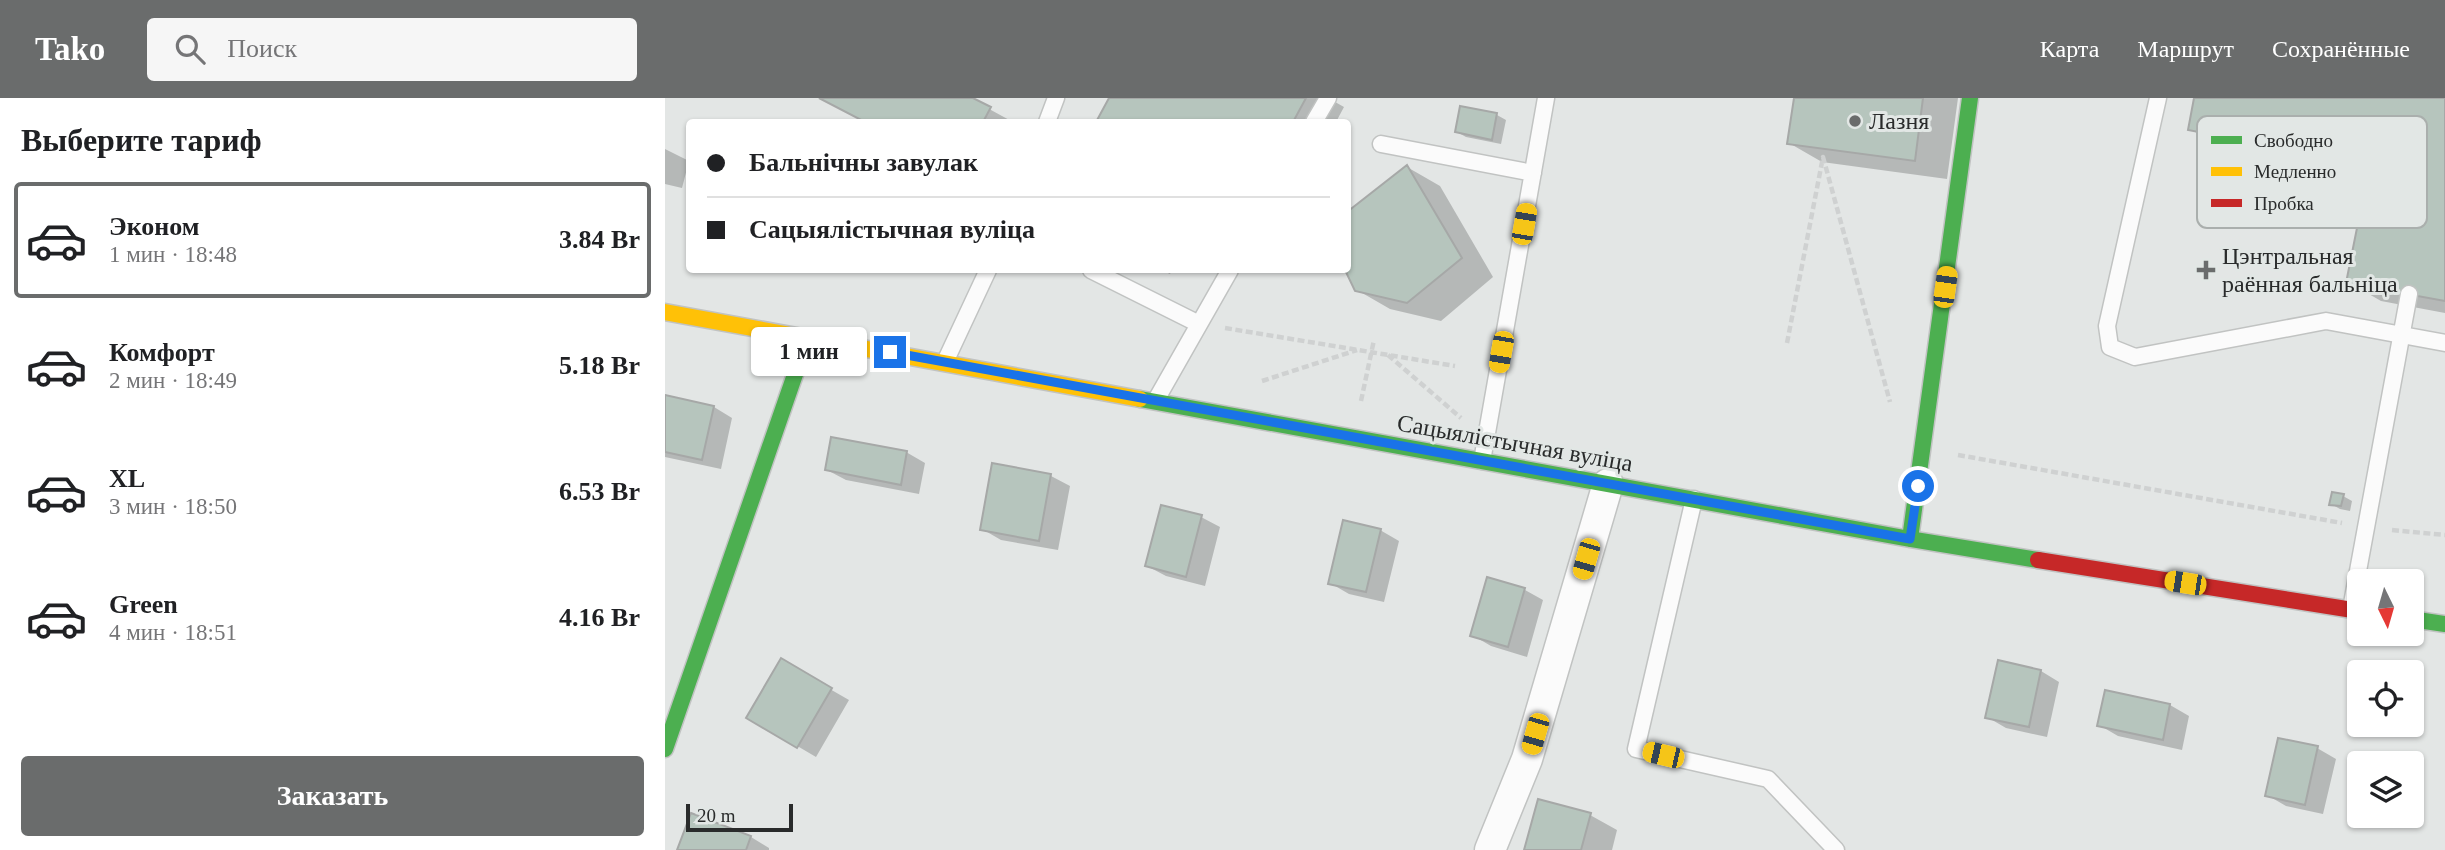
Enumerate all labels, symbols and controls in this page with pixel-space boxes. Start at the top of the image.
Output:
search box [147,18,637,81]
icon: search [171,30,209,68]
text: Tako [35,31,105,67]
text: Поиск [227,34,297,63]
text: Карта [2040,36,2099,62]
text: Маршрут [2137,36,2234,62]
text: Сохранённые [2272,36,2410,62]
place label: Лазня [1869,108,1929,134]
marker: Лазня [1847,113,1863,129]
legend [2197,116,2427,228]
text: Выберите тариф [21,122,262,158]
text: Свободно [2254,130,2333,151]
text: Бальнічны завулак [749,148,978,177]
text: Медленно [2254,161,2336,182]
text: Пробка [2254,193,2314,214]
car [1511,201,1538,247]
icon: car [25,209,88,272]
text: Эконом [109,212,199,241]
text: Сацыялістычная вуліца [749,215,1035,244]
text: 3.84 Br [559,225,640,254]
text: 1 мин · 18:48 [109,242,237,267]
place label: Цэнтральная раённая бальніца [2222,243,2398,297]
marker: Цэнтральная раённая бальніца [2196,260,2216,280]
car [1932,265,1959,309]
callout: 1 мин [750,328,866,376]
car [1488,329,1515,375]
icon: car [25,335,88,398]
route end [874,336,906,368]
text: Комфорт [109,338,215,367]
text: 1 мин [779,339,839,364]
text: 5.18 Br [559,351,640,380]
text: 2 мин · 18:49 [109,368,237,393]
street label: Сацыялістычная вуліца [1395,409,1635,477]
icon: car [25,461,88,524]
text: XL [109,464,145,493]
route start [1902,470,1934,502]
text: 6.53 Br [559,477,640,506]
text: 3 мин · 18:50 [109,494,237,519]
car [1571,536,1602,582]
car [2163,569,2208,597]
north arrow [2347,569,2424,646]
map controls [2347,569,2424,828]
icon: car [25,587,88,650]
text: Green [109,590,178,619]
text: 4.16 Br [559,603,640,632]
text: 4 мин · 18:51 [109,620,237,645]
button: locate [2347,660,2424,737]
car [1520,711,1551,757]
car [1641,740,1686,770]
button: layers [2347,751,2424,828]
button: Заказать [21,756,644,836]
scale bar [686,801,793,833]
text: 20 m [697,805,736,826]

